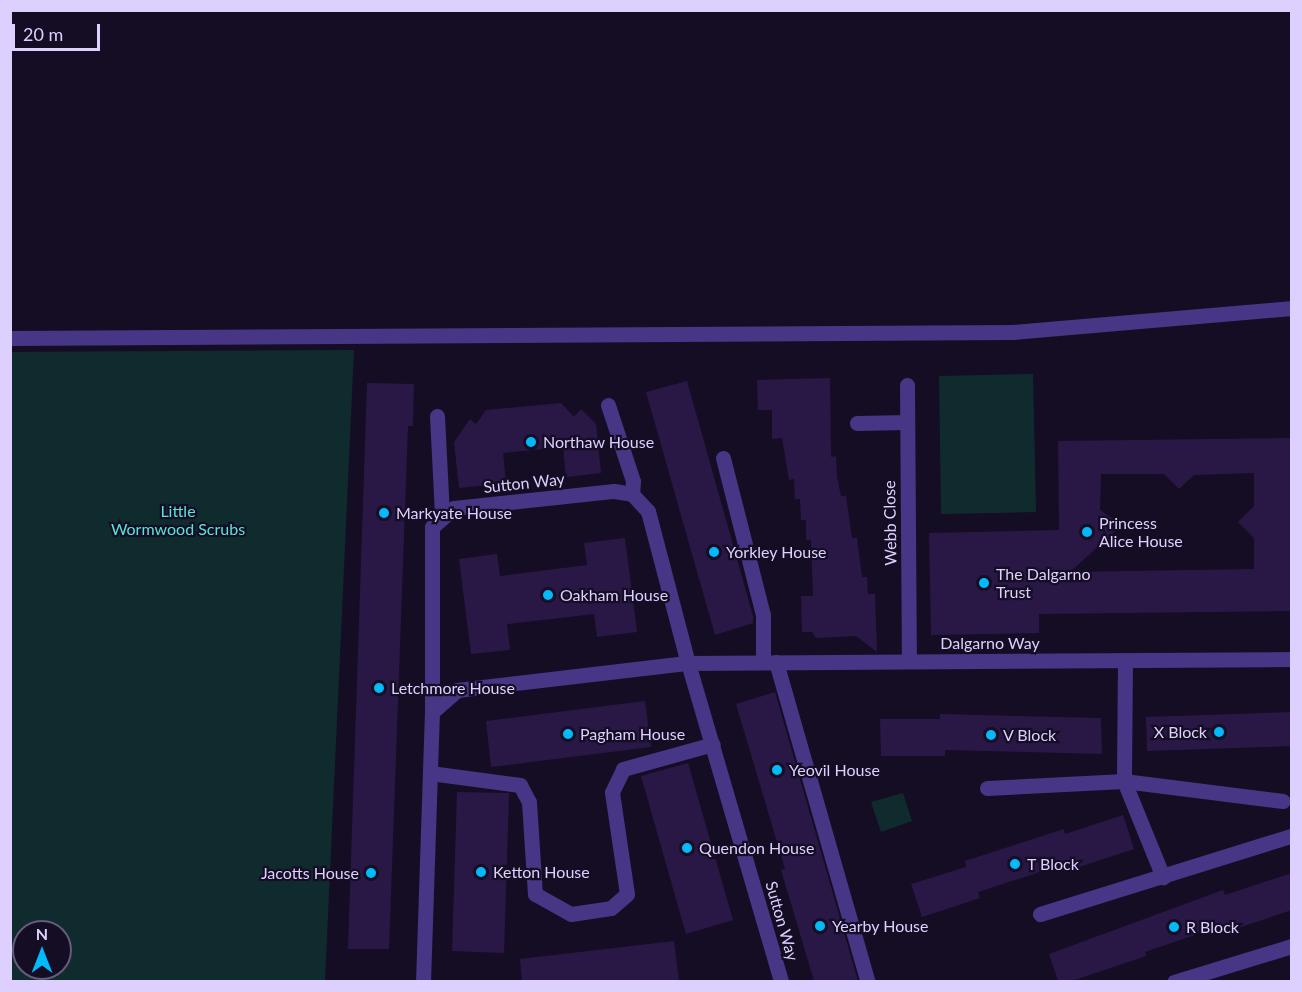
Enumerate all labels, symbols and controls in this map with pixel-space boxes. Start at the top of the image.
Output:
scale bar [15,12,104,50]
text: 20 m [23,23,63,45]
place label: Northaw House [543,432,654,452]
marker: Northaw House [524,435,538,449]
street label: Sutton Way [482,469,566,497]
street label: Webb Close [880,480,900,566]
park label: Little Wormwood Scrubs [111,501,245,539]
place label: Markyate House [396,503,512,523]
marker: Markyate House [377,506,391,520]
place label: Princess Alice House [1099,513,1183,551]
marker: Princess Alice House [1080,525,1094,539]
place label: Yorkley House [726,542,827,562]
marker: Yorkley House [707,545,721,559]
place label: The Dalgarno Trust [996,564,1091,602]
marker: The Dalgarno Trust [977,576,991,590]
place label: Oakham House [560,585,668,605]
marker: Oakham House [541,588,555,602]
street label: Dalgarno Way [940,633,1040,653]
place label: Letchmore House [391,678,515,698]
marker: Letchmore House [372,681,386,695]
place label: X Block [1154,722,1207,742]
place label: Pagham House [580,724,685,744]
place label: V Block [1003,725,1057,745]
marker: X Block [1212,725,1226,739]
marker: Pagham House [561,727,575,741]
marker: V Block [984,728,998,742]
place label: Yeovil House [789,760,880,780]
marker: Yeovil House [770,763,784,777]
place label: Quendon House [699,838,814,858]
marker: Quendon House [680,841,694,855]
place label: T Block [1027,854,1079,874]
marker: T Block [1008,857,1022,871]
place label: Ketton House [493,862,590,882]
place label: Jacotts House [261,863,359,883]
marker: Ketton House [474,865,488,879]
marker: Jacotts House [364,866,378,880]
street label: Sutton Way [761,879,803,963]
place label: Yearby House [832,916,929,936]
place label: R Block [1186,917,1239,937]
marker: Yearby House [813,919,827,933]
north arrow [12,920,72,980]
marker: R Block [1167,920,1181,934]
text: N [36,924,48,943]

